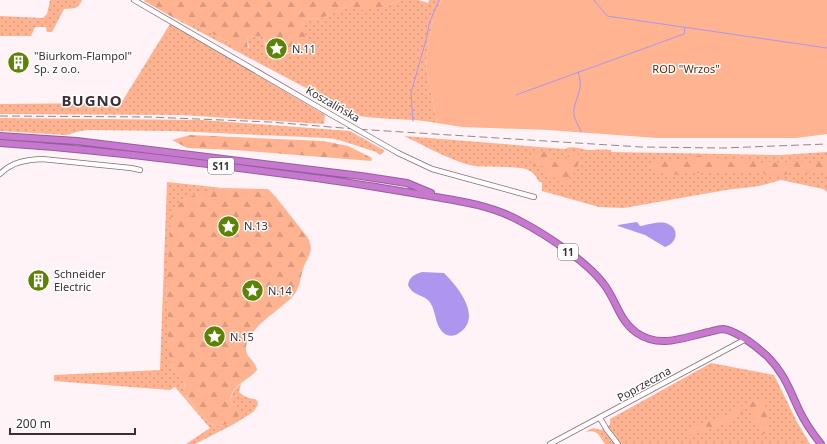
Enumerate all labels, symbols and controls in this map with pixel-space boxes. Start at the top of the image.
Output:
place icon: N.11 [264,36,290,62]
place label: N.11 [292,41,316,56]
place label: "Biurkom-Flampol" Sp. z o.o. [34,48,132,76]
building icon: "Biurkom-Flampol" Sp. z o.o. [5,49,31,75]
park label: ROD "Wrzos" [652,61,720,76]
street label: Koszalińska [304,82,363,125]
district label: BUGNO [61,90,123,110]
road number: S11 [208,158,234,174]
place icon: N.13 [216,213,242,239]
place label: N.13 [244,218,268,233]
road number: 11 [558,244,578,260]
place label: Schneider Electric [54,266,106,294]
building icon: Schneider Electric [25,267,51,293]
place icon: N.14 [240,278,266,304]
place label: N.14 [268,283,293,298]
place icon: N.15 [201,324,227,350]
place label: N.15 [230,329,254,344]
street label: Poprzeczna [614,363,673,405]
scale bar [10,410,135,436]
text: 200 m [16,415,51,432]

